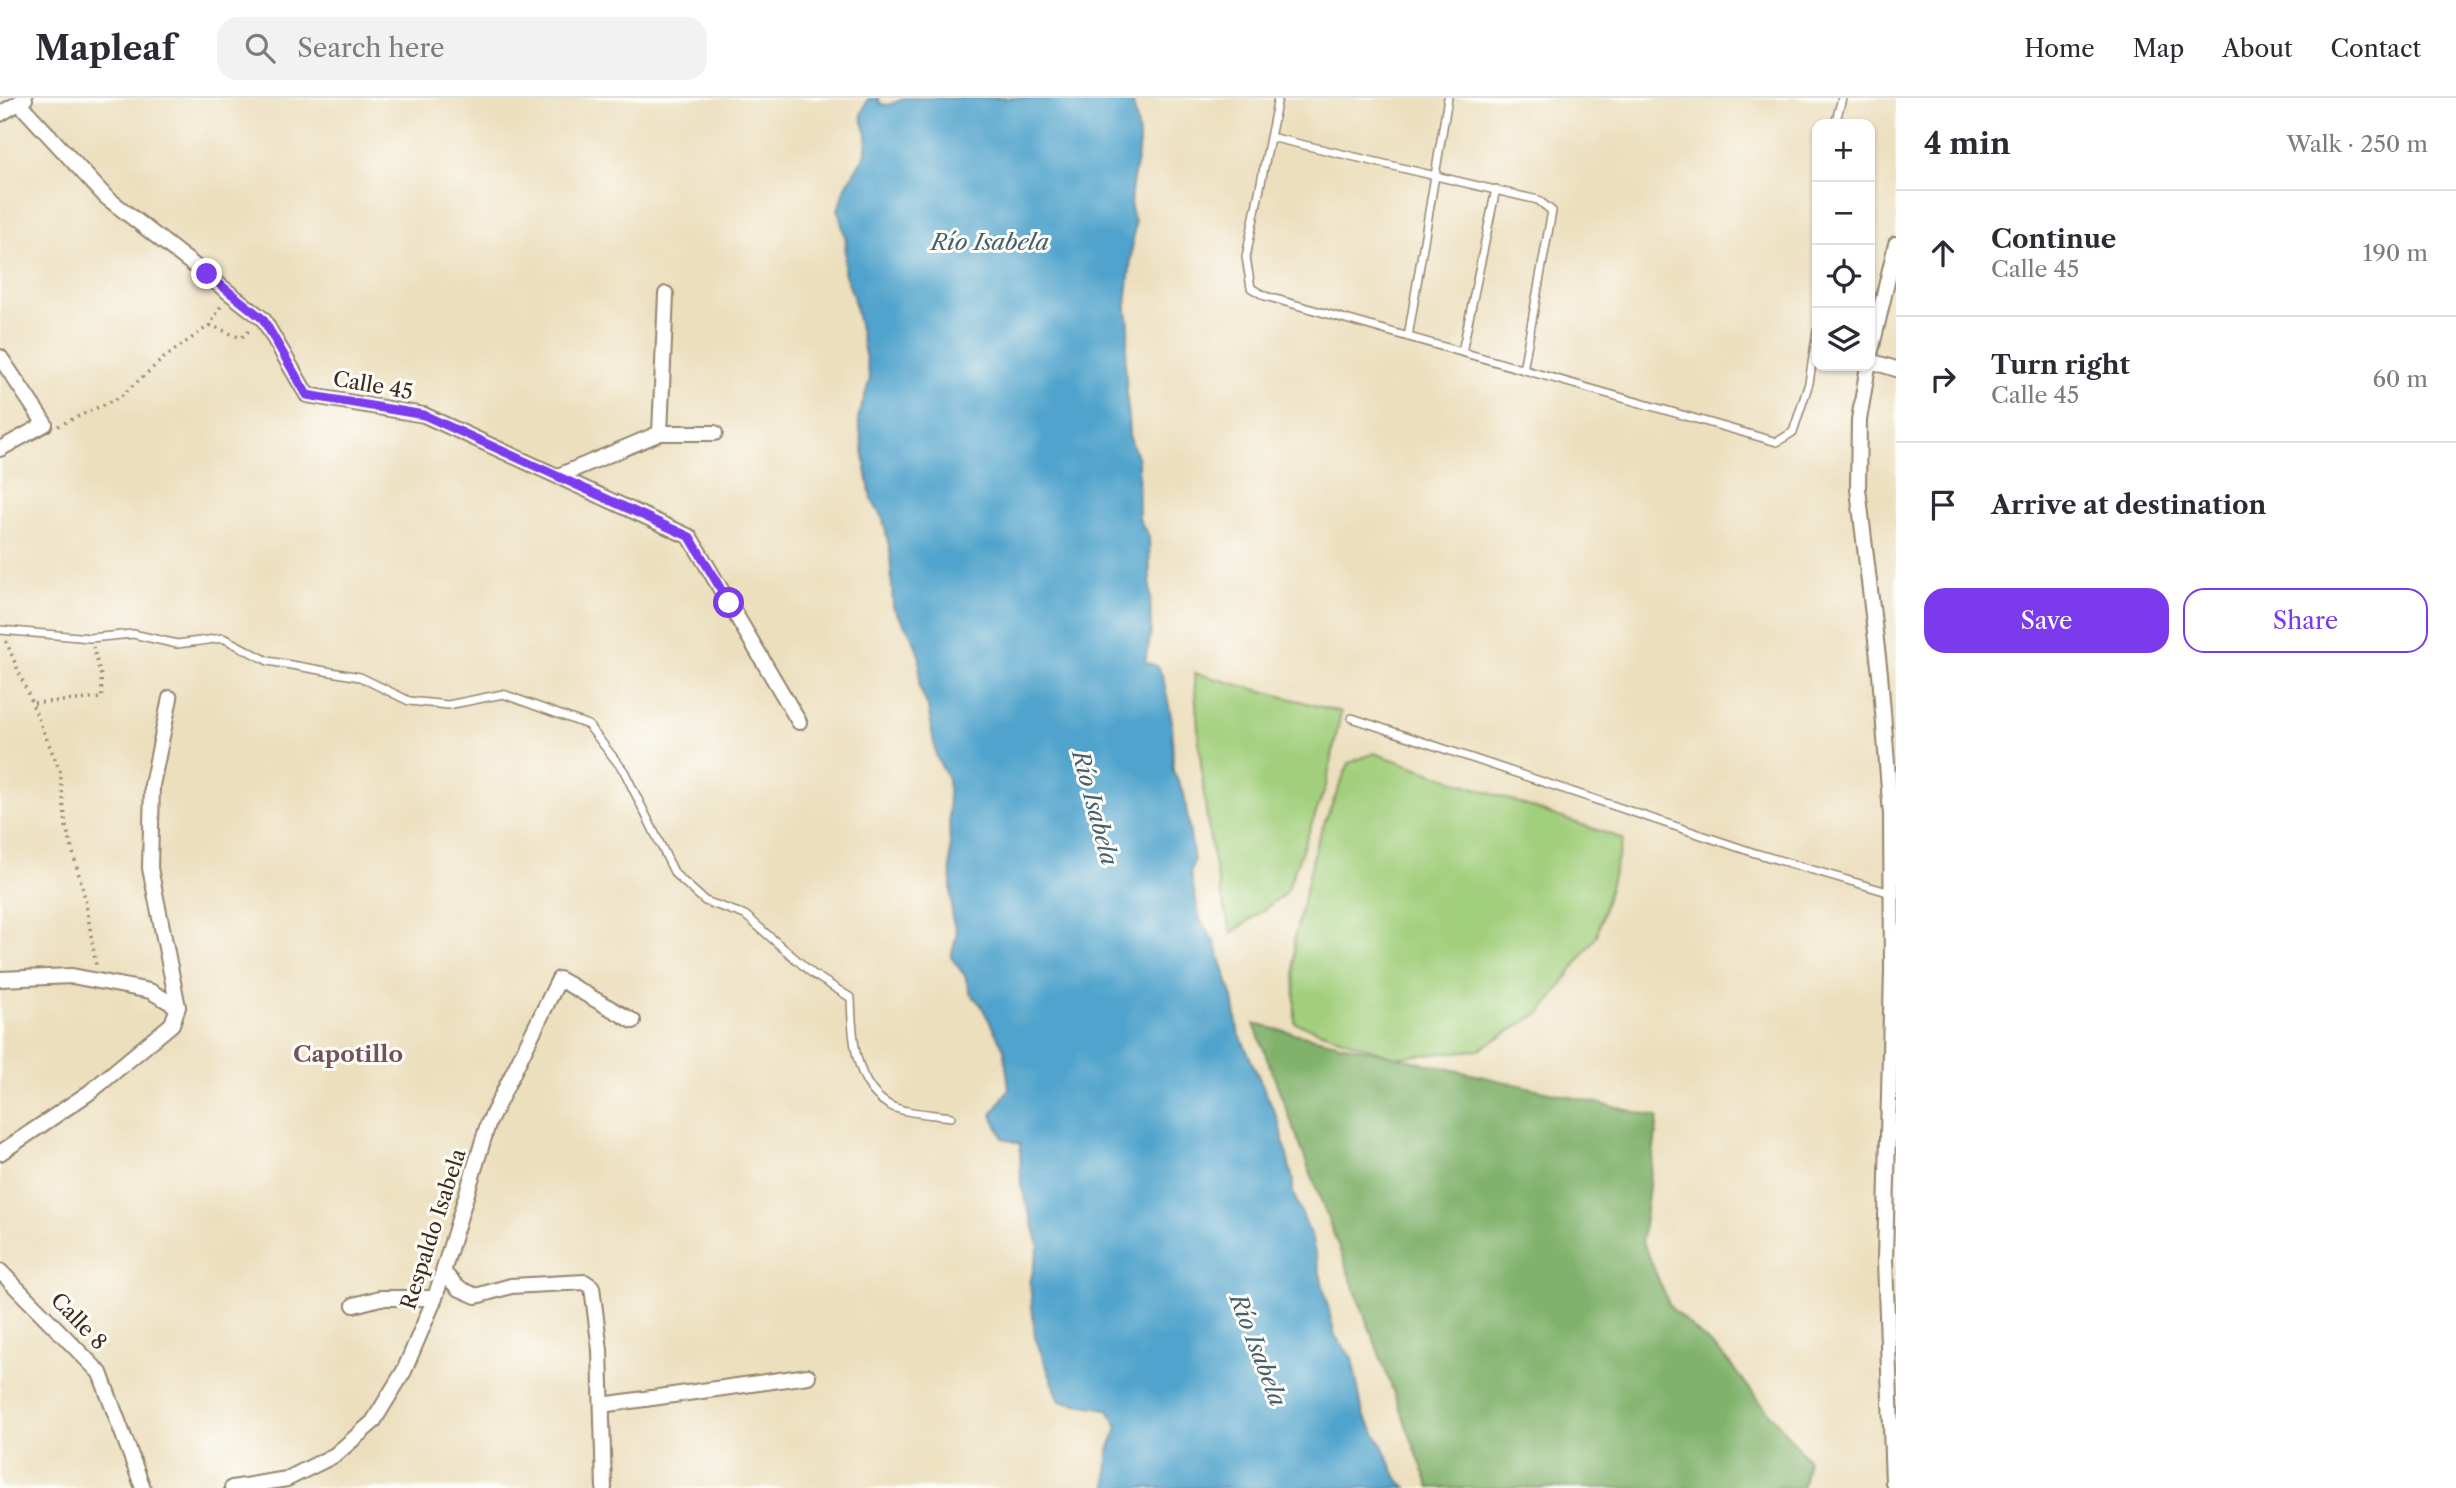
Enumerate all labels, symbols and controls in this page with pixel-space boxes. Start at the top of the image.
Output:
search box [217,17,707,80]
text: Mapleaf [35,28,175,69]
icon: search [241,29,279,67]
text: Search here [297,32,445,64]
text: Home [2024,34,2095,63]
text: Map [2133,34,2184,63]
text: About [2222,34,2293,63]
text: Contact [2331,34,2421,63]
map controls [1812,119,1875,371]
button: + [1812,119,1875,182]
text: 4 min [1924,125,2010,162]
text: Walk · 250 m [2287,130,2428,158]
button: − [1812,182,1875,245]
text: Continue [1991,223,2116,255]
water label: Río Isabela [929,228,1049,256]
icon: ahead [1924,234,1962,272]
text: 190 m [2363,239,2428,267]
button: locate [1812,245,1875,308]
text: Calle 45 [1991,255,2079,283]
route end [191,258,222,289]
button: layers [1812,308,1875,371]
text: Turn right [1991,349,2130,381]
icon: right [1924,360,1962,398]
text: 60 m [2372,365,2428,393]
street label: Calle 45 [331,366,415,404]
text: Calle 45 [1991,381,2079,409]
icon: arrive [1924,486,1962,524]
text: Arrive at destination [1991,489,2266,521]
route start [713,587,744,618]
button: Save [1924,588,2169,653]
button: Share [2183,588,2428,653]
water label: Río Isabela [1066,745,1124,869]
district label: Capotillo [293,1040,403,1068]
street label: Respaldo Isabela [395,1145,471,1312]
street label: Calle 8 [46,1287,112,1355]
water label: Río Isabela [1223,1288,1292,1410]

